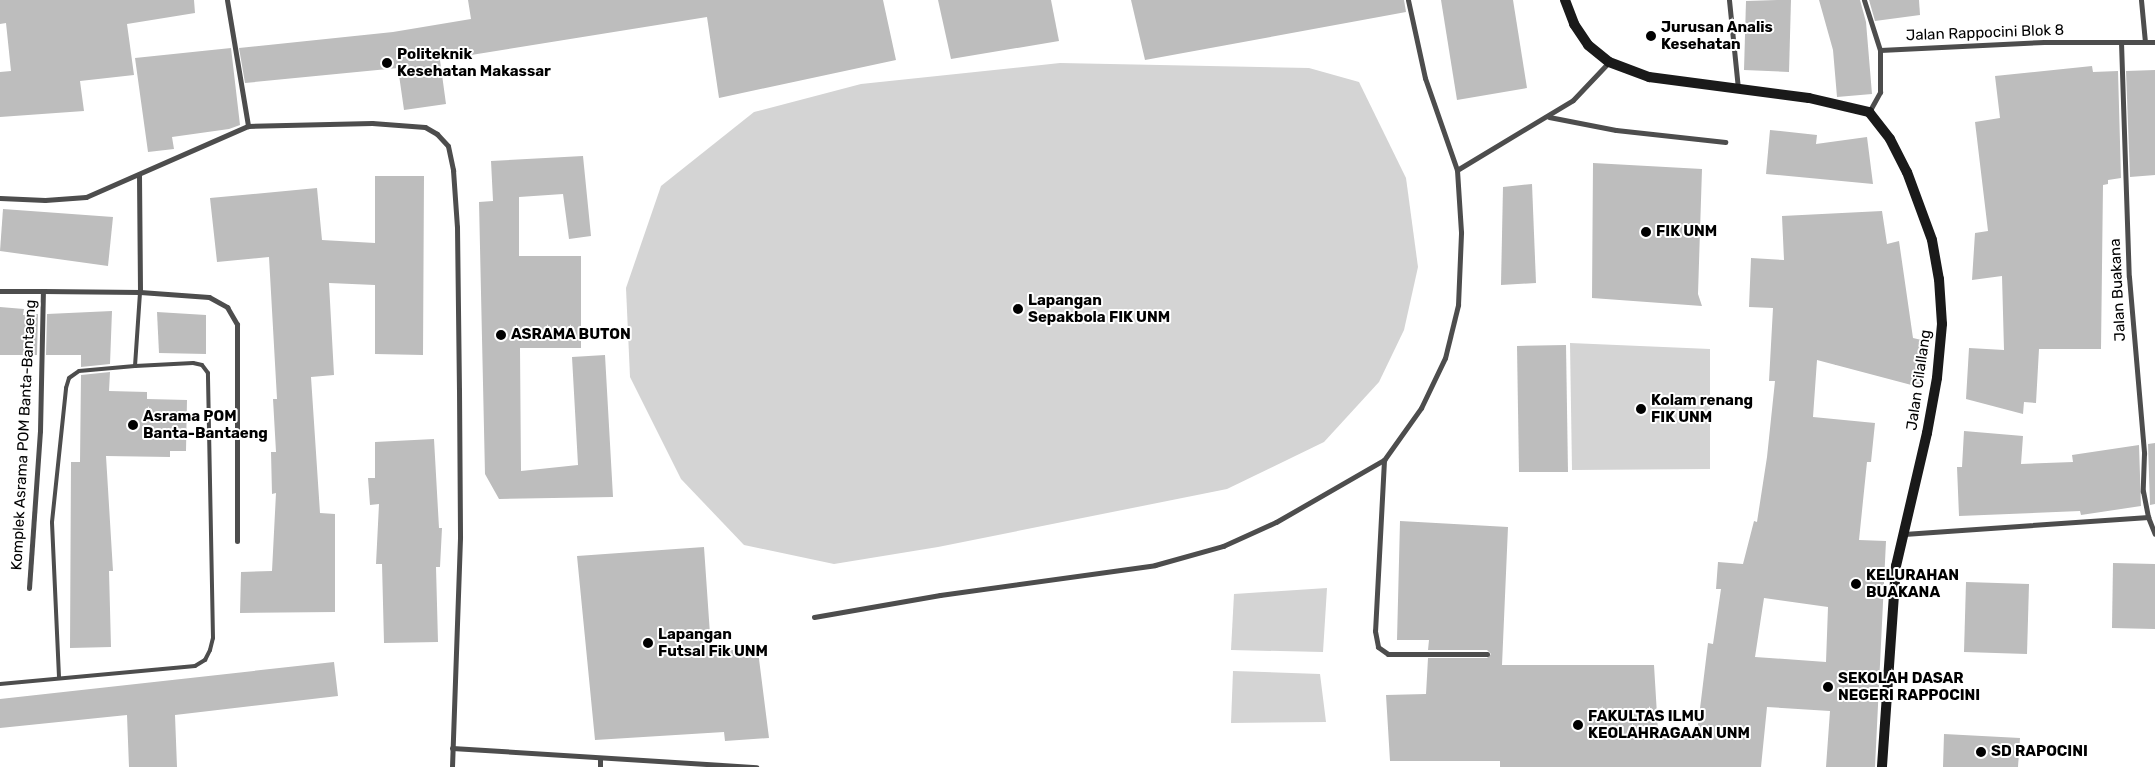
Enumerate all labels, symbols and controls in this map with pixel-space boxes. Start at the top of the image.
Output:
place label: Jurusan Analis Kesehatan [1661,18,1773,53]
street label: Jalan Rappocini Blok 8 [1905,21,2065,45]
marker: Jurusan Analis Kesehatan [1645,30,1657,42]
place label: Politeknik Kesehatan Makassar [397,45,551,80]
marker: Politeknik Kesehatan Makassar [381,57,393,69]
place label: FIK UNM [1656,223,1717,241]
marker: FIK UNM [1640,226,1652,238]
street label: Jalan Buakana [2106,238,2130,342]
place label: Lapangan Sepakbola FIK UNM [1028,291,1170,326]
street label: Komplek Asrama POM Banta-Bantaeng [8,299,40,571]
marker: Lapangan Sepakbola FIK UNM [1012,303,1024,315]
place label: ASRAMA BUTON [511,326,631,344]
street label: Jalan Cilallang [1903,328,1935,432]
marker: ASRAMA BUTON [495,329,507,341]
place label: Kolam renang FIK UNM [1651,391,1753,426]
marker: Kolam renang FIK UNM [1635,403,1647,415]
place label: Asrama POM Banta-Bantaeng [143,407,268,442]
marker: Asrama POM Banta-Bantaeng [127,419,139,431]
place label: KELURAHAN BUAKANA [1866,566,1959,601]
marker: KELURAHAN BUAKANA [1850,578,1862,590]
place label: Lapangan Futsal Fik UNM [658,625,768,660]
marker: Lapangan Futsal Fik UNM [642,637,654,649]
place label: SEKOLAH DASAR NEGERI RAPPOCINI [1838,669,1980,704]
marker: SEKOLAH DASAR NEGERI RAPPOCINI [1822,681,1834,693]
place label: FAKULTAS ILMU KEOLAHRAGAAN UNM [1588,707,1750,742]
marker: FAKULTAS ILMU KEOLAHRAGAAN UNM [1572,719,1584,731]
place label: SD RAPOCINI [1991,743,2088,761]
marker: SD RAPOCINI [1975,746,1987,758]

